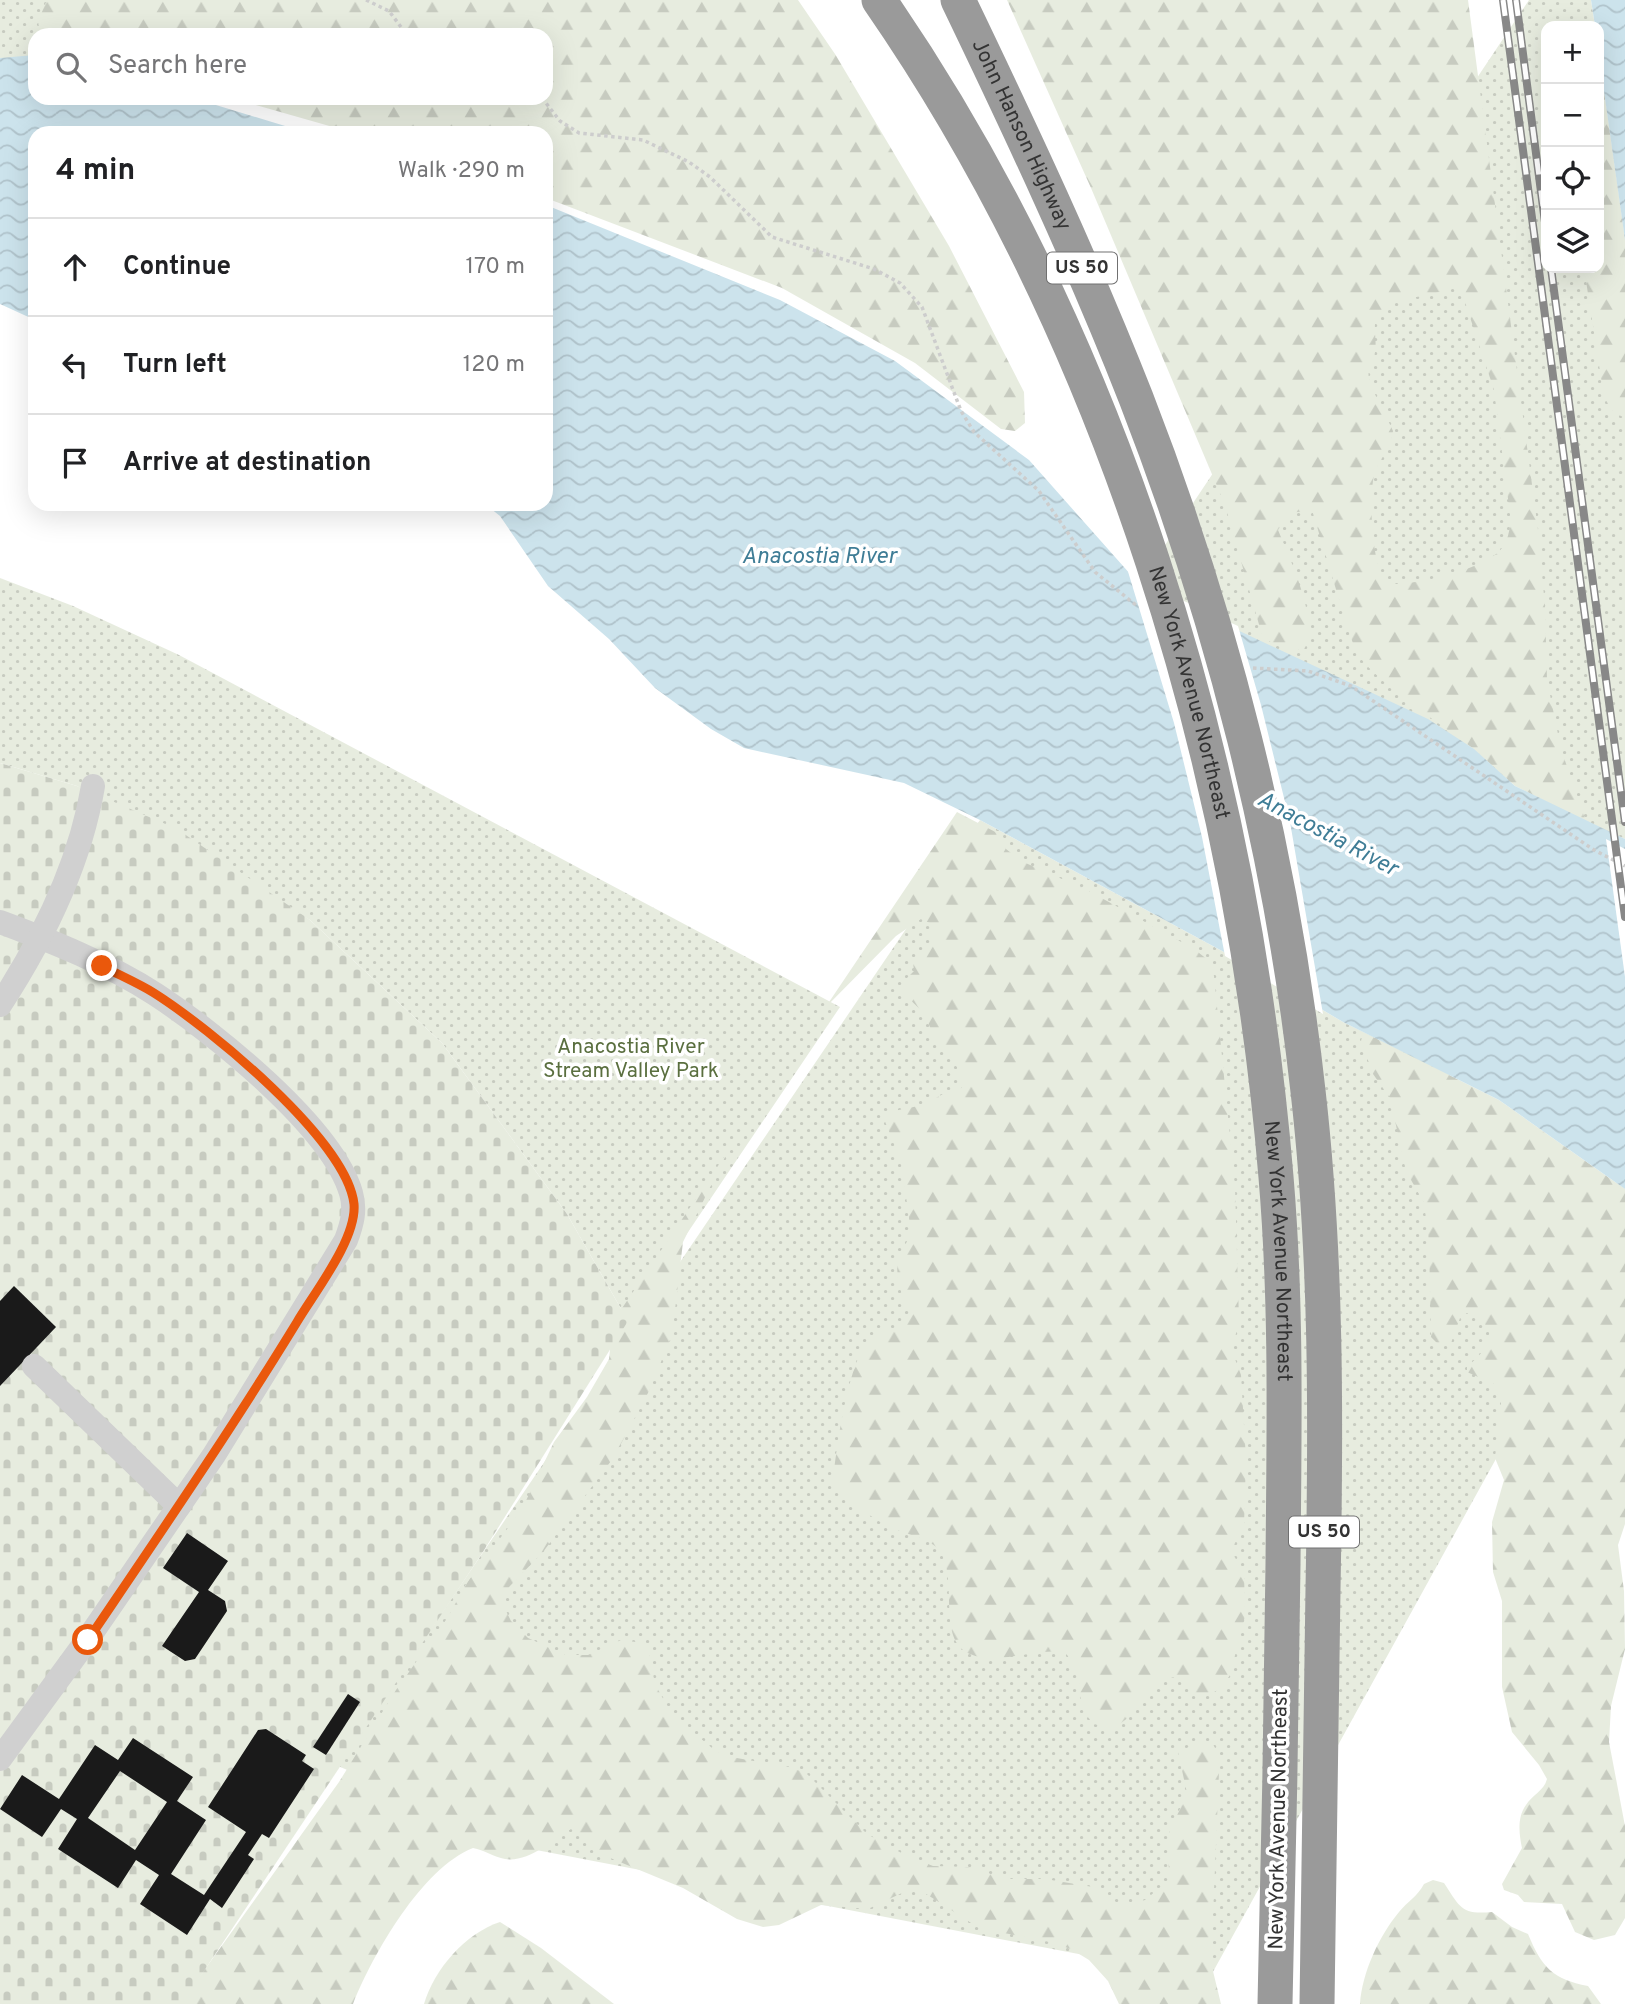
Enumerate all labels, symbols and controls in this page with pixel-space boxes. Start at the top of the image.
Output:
map controls [1541,21,1604,273]
button: + [1541,21,1604,84]
search box [28,28,553,105]
street label: John Hanson Highway [965,35,1077,235]
icon: search [52,48,90,86]
text: Search here [108,50,247,83]
button: − [1541,84,1604,147]
button: locate [1541,147,1604,210]
text: 4 min [56,153,135,190]
text: Walk · 290 m [398,157,525,186]
button: layers [1541,210,1604,273]
icon: ahead [56,248,94,286]
text: Continue [123,251,231,284]
road number: US 50 [1047,252,1117,284]
text: 170 m [466,253,525,282]
icon: left [56,346,94,384]
text: Turn left [123,349,227,382]
text: 120 m [463,351,525,380]
icon: arrive [56,444,94,482]
text: Arrive at destination [123,447,371,480]
water label: Anacostia River [741,543,899,572]
street label: New York Avenue Northeast [1142,563,1236,822]
water label: Anacostia River [1252,786,1404,885]
route end [86,950,117,981]
park label: Anacostia River Stream Valley Park [543,1034,719,1085]
street label: New York Avenue Northeast [1257,1119,1298,1382]
road number: US 50 [1289,1516,1359,1548]
route start [72,1624,103,1655]
street label: New York Avenue Northeast [1263,1688,1295,1950]

